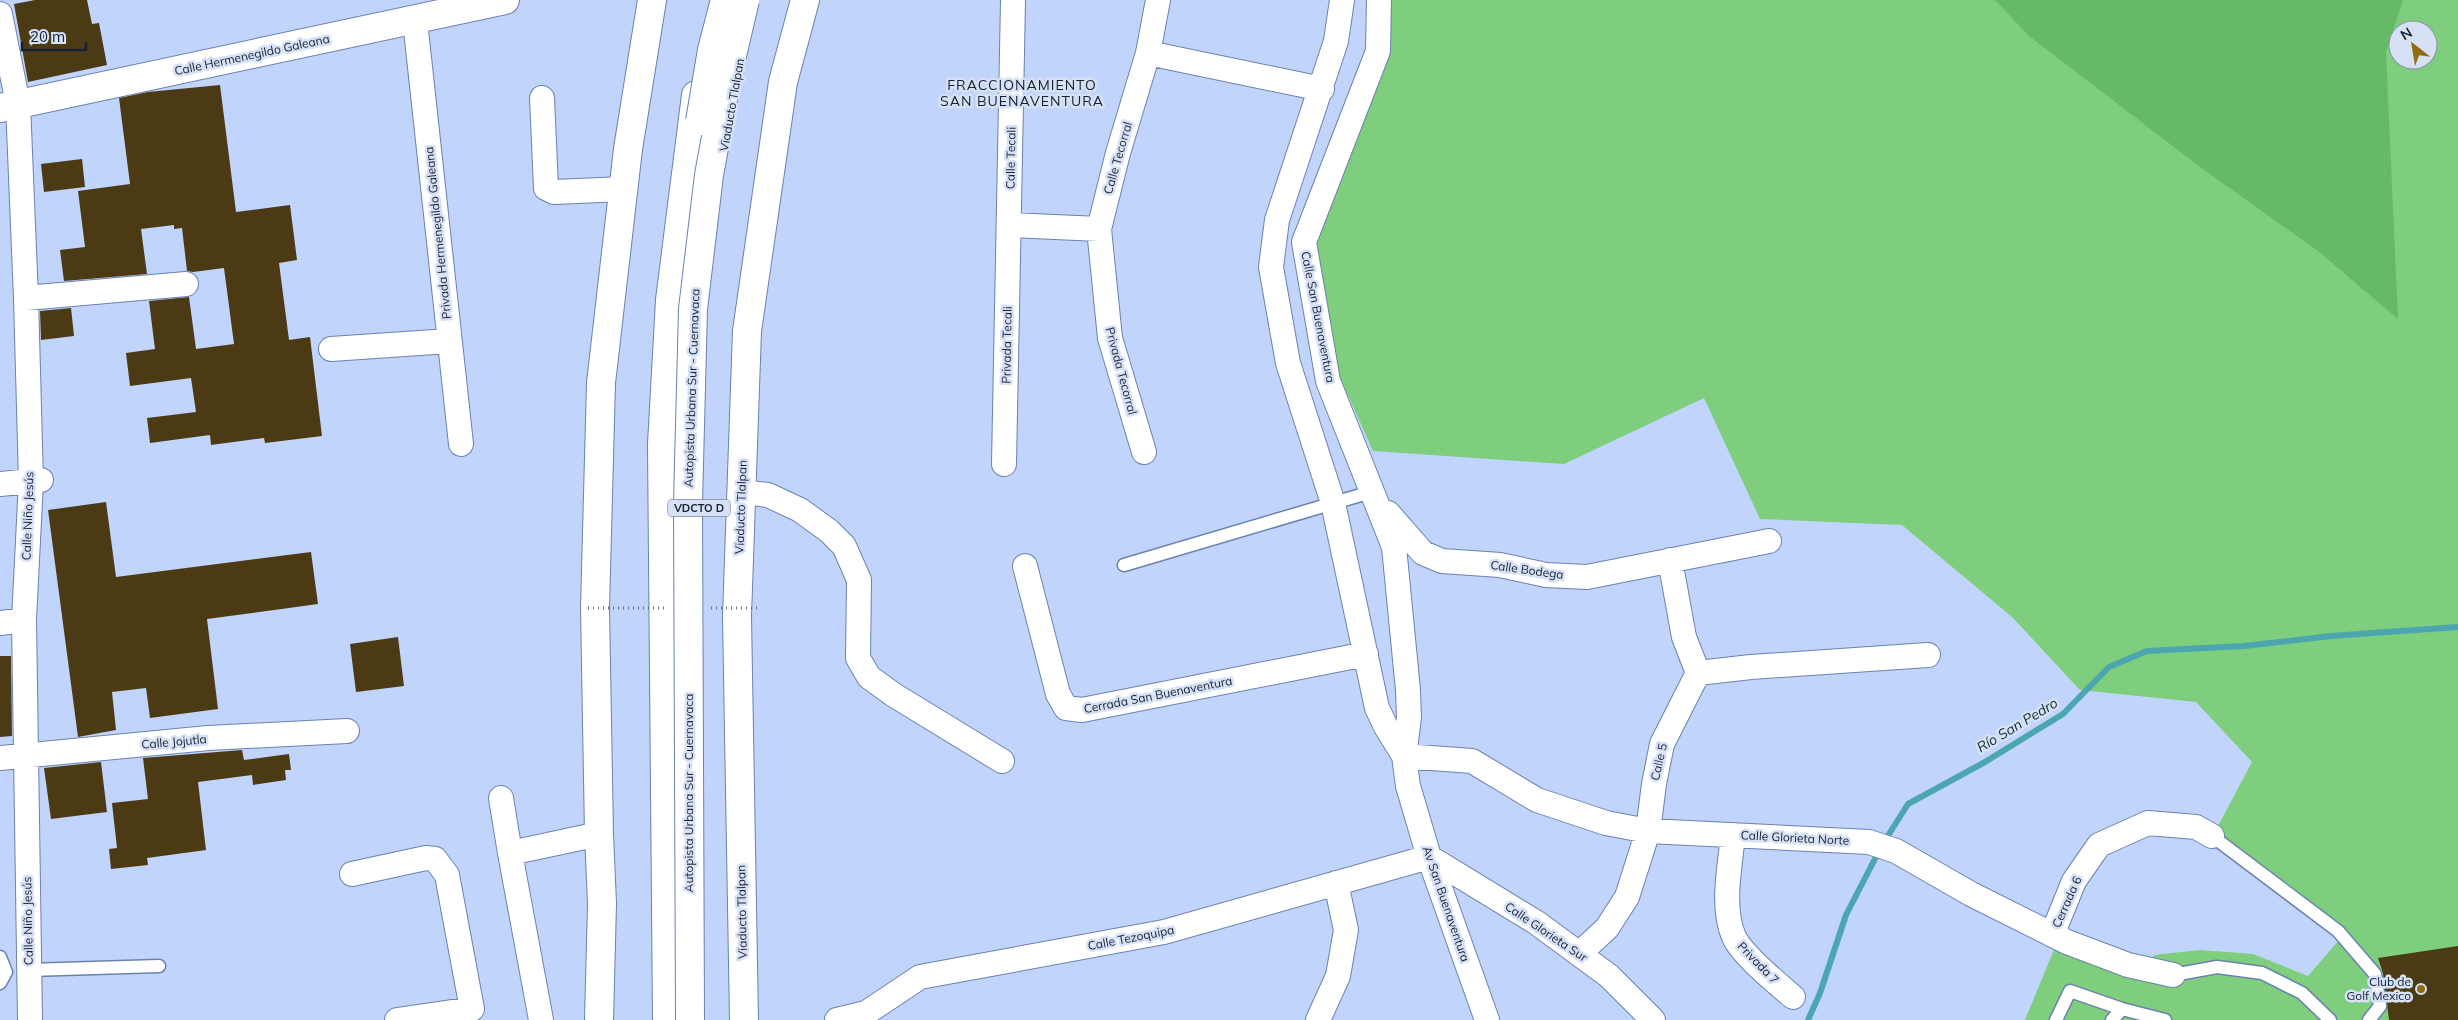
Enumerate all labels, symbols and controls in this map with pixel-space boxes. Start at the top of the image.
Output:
scale bar [22,20,86,52]
north arrow [2388,20,2438,70]
text: N [2397,23,2415,44]
text: 20 m [30,27,65,46]
street label: Calle Hermenegildo Galeana [173,31,331,78]
street label: Viaducto Tlalpan [716,57,747,153]
district label: FRACCIONAMIENTO SAN BUENAVENTURA [940,76,1104,110]
street label: Calle Tecorral [1100,120,1135,196]
street label: Calle Tecali [1002,127,1019,189]
street label: Privada Hermenegildo Galeana [421,146,454,320]
street label: Calle San Buenaventura [1298,250,1339,384]
street label: Autopista Urbana Sur - Cuernavaca [681,288,702,488]
street label: Privada Tecali [998,306,1015,384]
street label: Privada Tecorral [1103,325,1140,416]
street label: Viaducto Tlalpan [731,460,750,554]
street label: Calle Niño Jesús [18,471,37,561]
road number: VDCTO D [668,499,730,516]
street label: Calle Bodega [1490,557,1565,582]
street label: Cerrada San Buenaventura [1082,673,1233,716]
street label: Autopista Urbana Sur - Cuernavaca [681,694,696,892]
water label: Río San Pedro [1973,694,2061,756]
street label: Calle Jojutla [141,731,207,752]
street label: Calle 5 [1647,742,1670,782]
street label: Calle Glorieta Norte [1740,827,1850,848]
street label: Av San Buenaventura [1420,844,1473,964]
street label: Viaducto Tlalpan [733,865,750,959]
street label: Cerrada 6 [2049,874,2085,930]
street label: Calle Niño Jesús [19,876,36,966]
street label: Calle Glorieta Sur [1502,899,1591,965]
street label: Calle Tezoquipa [1086,922,1175,953]
street label: Privada 7 [1735,938,1782,987]
place label: Club de Golf Mexico [2347,974,2411,1003]
marker: Club de Golf Mexico [2415,983,2427,995]

